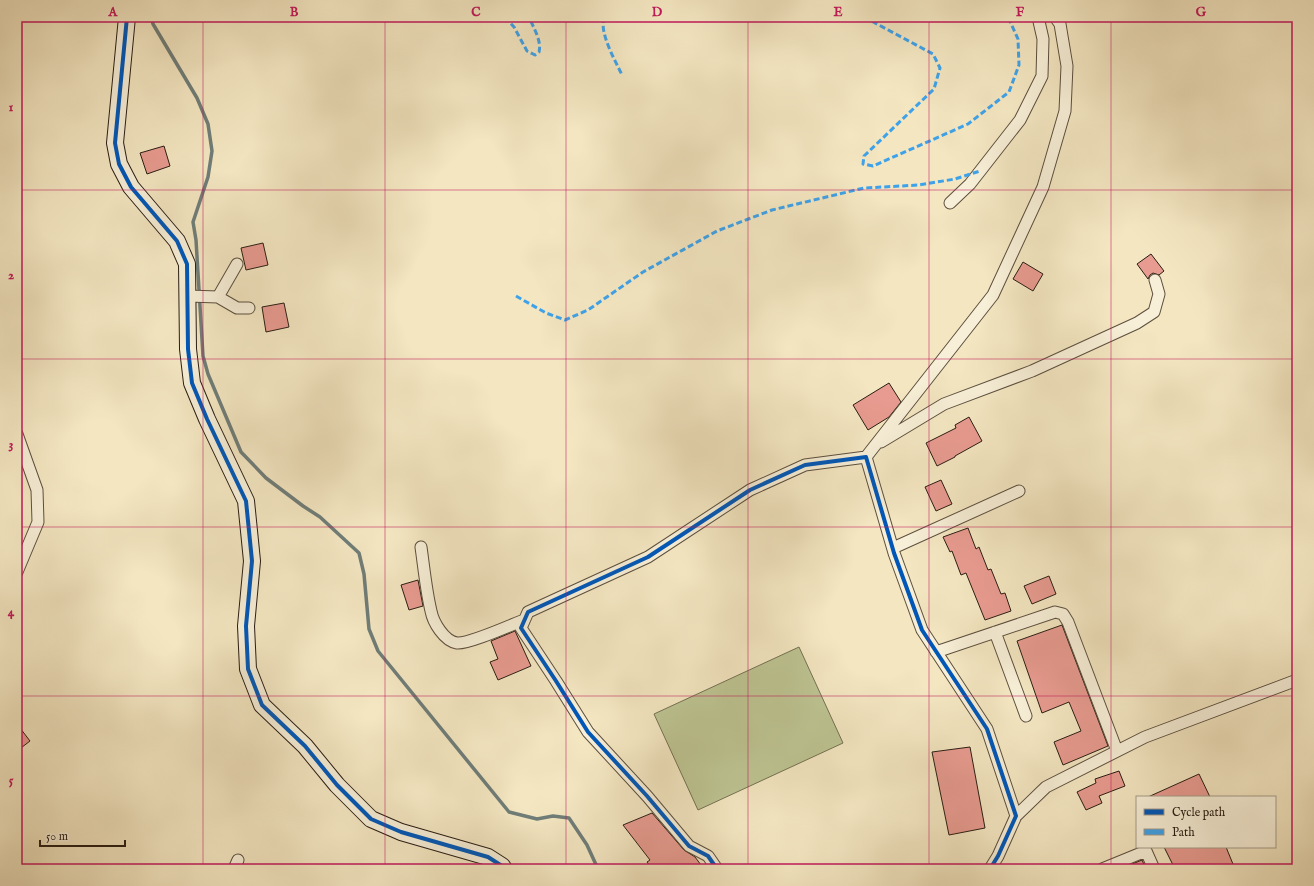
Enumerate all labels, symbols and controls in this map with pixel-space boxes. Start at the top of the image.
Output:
text: A [108,4,119,21]
text: B [290,4,299,21]
text: C [471,4,481,21]
text: D [652,4,663,21]
text: E [833,4,843,21]
text: F [1016,4,1025,21]
text: G [1196,4,1207,21]
text: 1 [9,99,14,116]
text: 2 [8,267,14,284]
text: 3 [9,436,14,453]
text: 4 [8,604,15,621]
text: 5 [9,772,14,789]
legend [1136,796,1276,848]
text: Cycle path [1172,805,1226,821]
scale bar [40,822,125,848]
text: Path [1172,825,1195,840]
text: 50 m [46,829,68,844]

